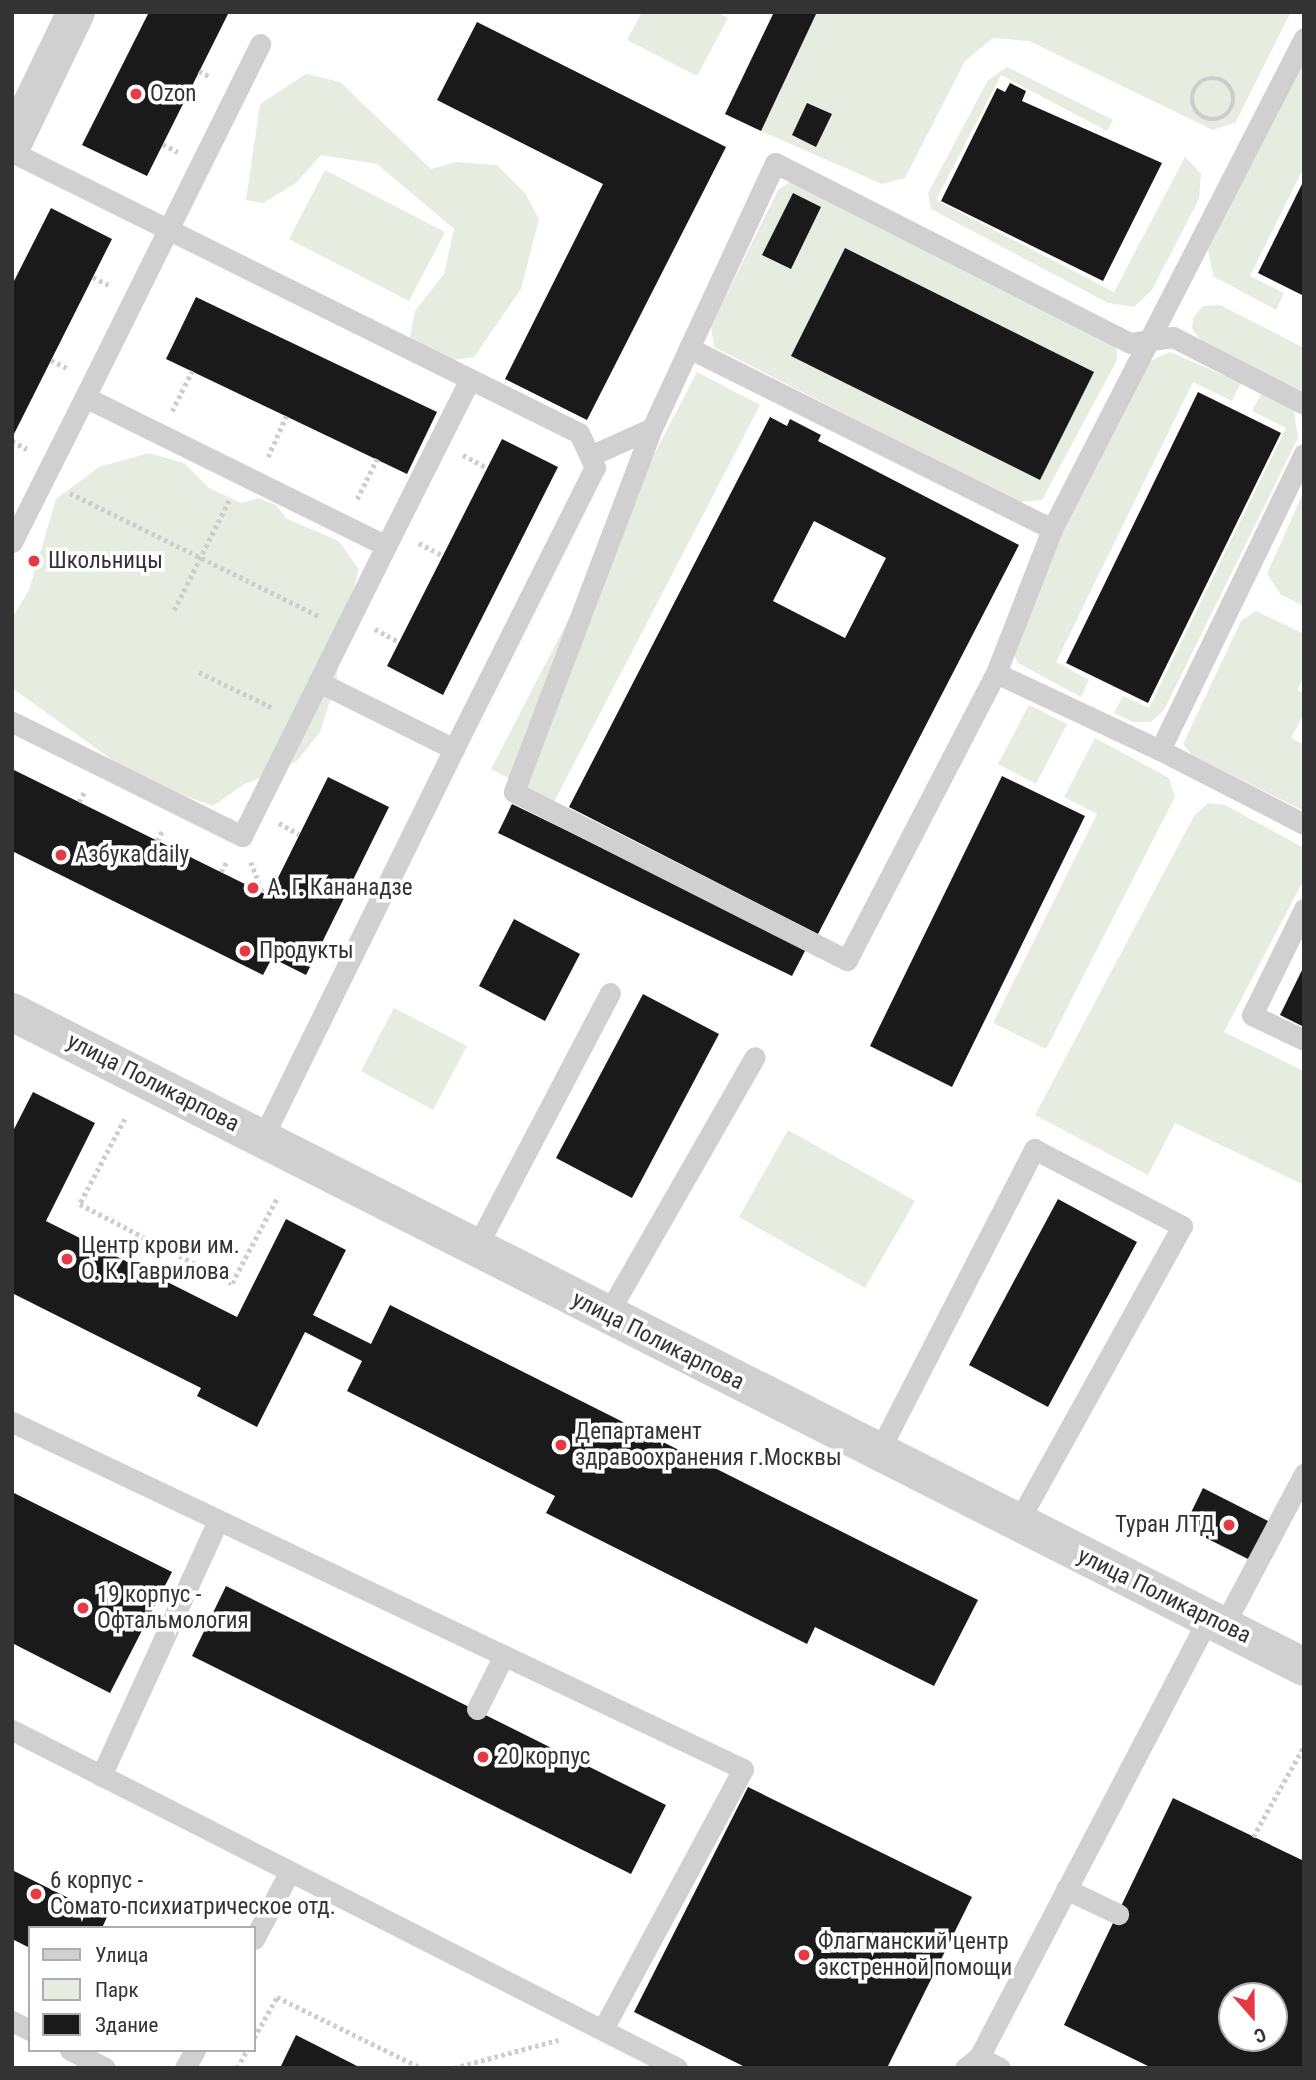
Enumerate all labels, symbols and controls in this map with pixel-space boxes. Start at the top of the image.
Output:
place label: Ozon [150,80,196,108]
marker: Ozon [128,86,144,102]
place label: Школьницы [48,547,163,575]
marker: Школьницы [26,553,42,569]
place label: Азбука daily [75,841,189,869]
marker: Азбука daily [53,847,69,863]
place label: А. Г. Кананадзе [267,874,413,902]
marker: А. Г. Кананадзе [245,880,261,896]
place label: Продукты [259,937,354,965]
marker: Продукты [237,943,253,959]
street label: улица Поликарпова [62,1028,244,1138]
place label: Центр крови им. О. К. Гаврилова [81,1232,240,1286]
marker: Центр крови им. О. К. Гаврилова [59,1251,75,1267]
street label: улица Поликарпова [567,1286,749,1396]
place label: Департамент здравоохранения г.Москвы [575,1418,842,1472]
marker: Департамент здравоохранения г.Москвы [553,1437,569,1453]
place label: Туран ЛТД [1115,1511,1215,1539]
marker: Туран ЛТД [1221,1517,1237,1533]
street label: улица Поликарпова [1073,1542,1255,1650]
place label: 19 корпус - Офтальмология [97,1581,249,1635]
marker: 19 корпус - Офтальмология [75,1600,91,1616]
place label: 20 корпус [497,1743,590,1771]
marker: 20 корпус [475,1749,491,1765]
place label: 6 корпус - Сомато-психиатрическое отд. [50,1867,336,1921]
marker: 6 корпус - Сомато-психиатрическое отд. [28,1886,44,1902]
legend [28,1926,256,2052]
place label: Флагманский центр экстренной помощи [818,1928,1012,1982]
text: Улица [95,1943,148,1967]
marker: Флагманский центр экстренной помощи [796,1947,812,1963]
text: Парк [95,1978,139,2002]
north arrow [1218,1982,1288,2052]
text: Здание [95,2013,158,2037]
text: С [1251,2023,1269,2048]

